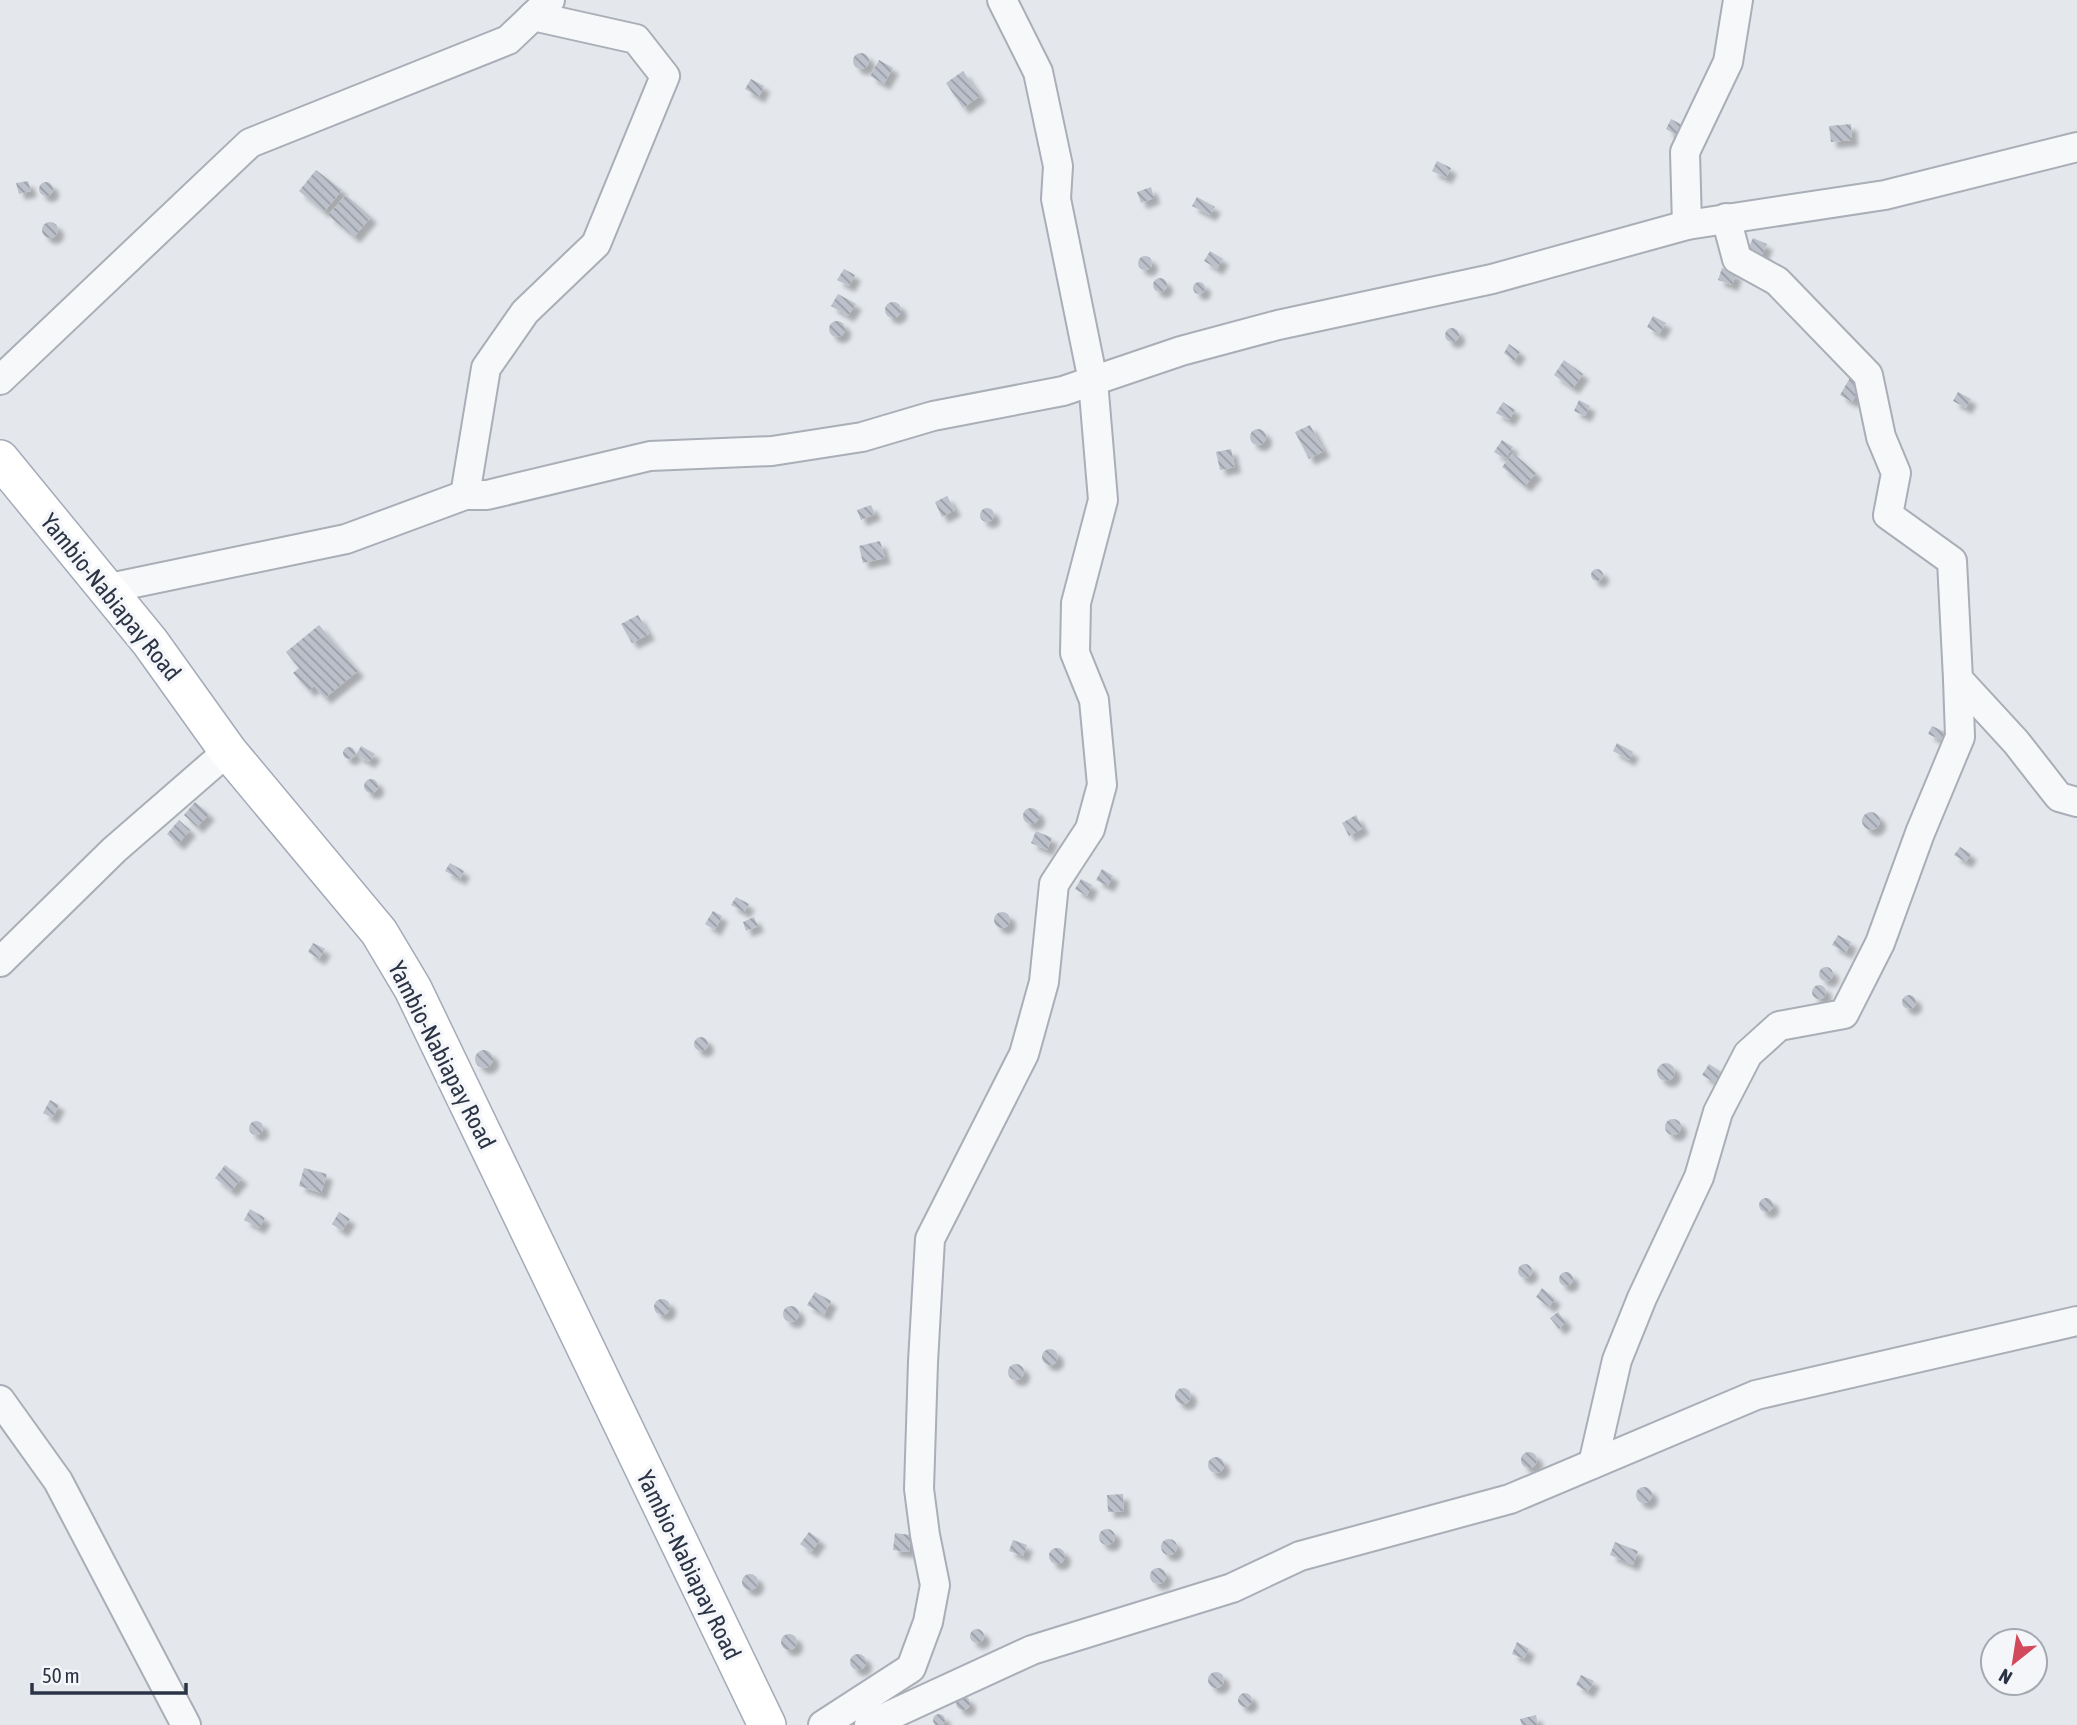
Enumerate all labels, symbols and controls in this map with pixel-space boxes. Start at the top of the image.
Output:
street label: Yambio-Nabiapay Road [35,508,187,686]
street label: Yambio-Nabiapay Road [383,957,501,1153]
street label: Yambio-Nabiapay Road [632,1466,746,1664]
north arrow [1979,1627,2049,1697]
scale bar [32,1652,186,1696]
text: 50 m [42,1663,80,1687]
text: N [1995,1664,2016,1689]

